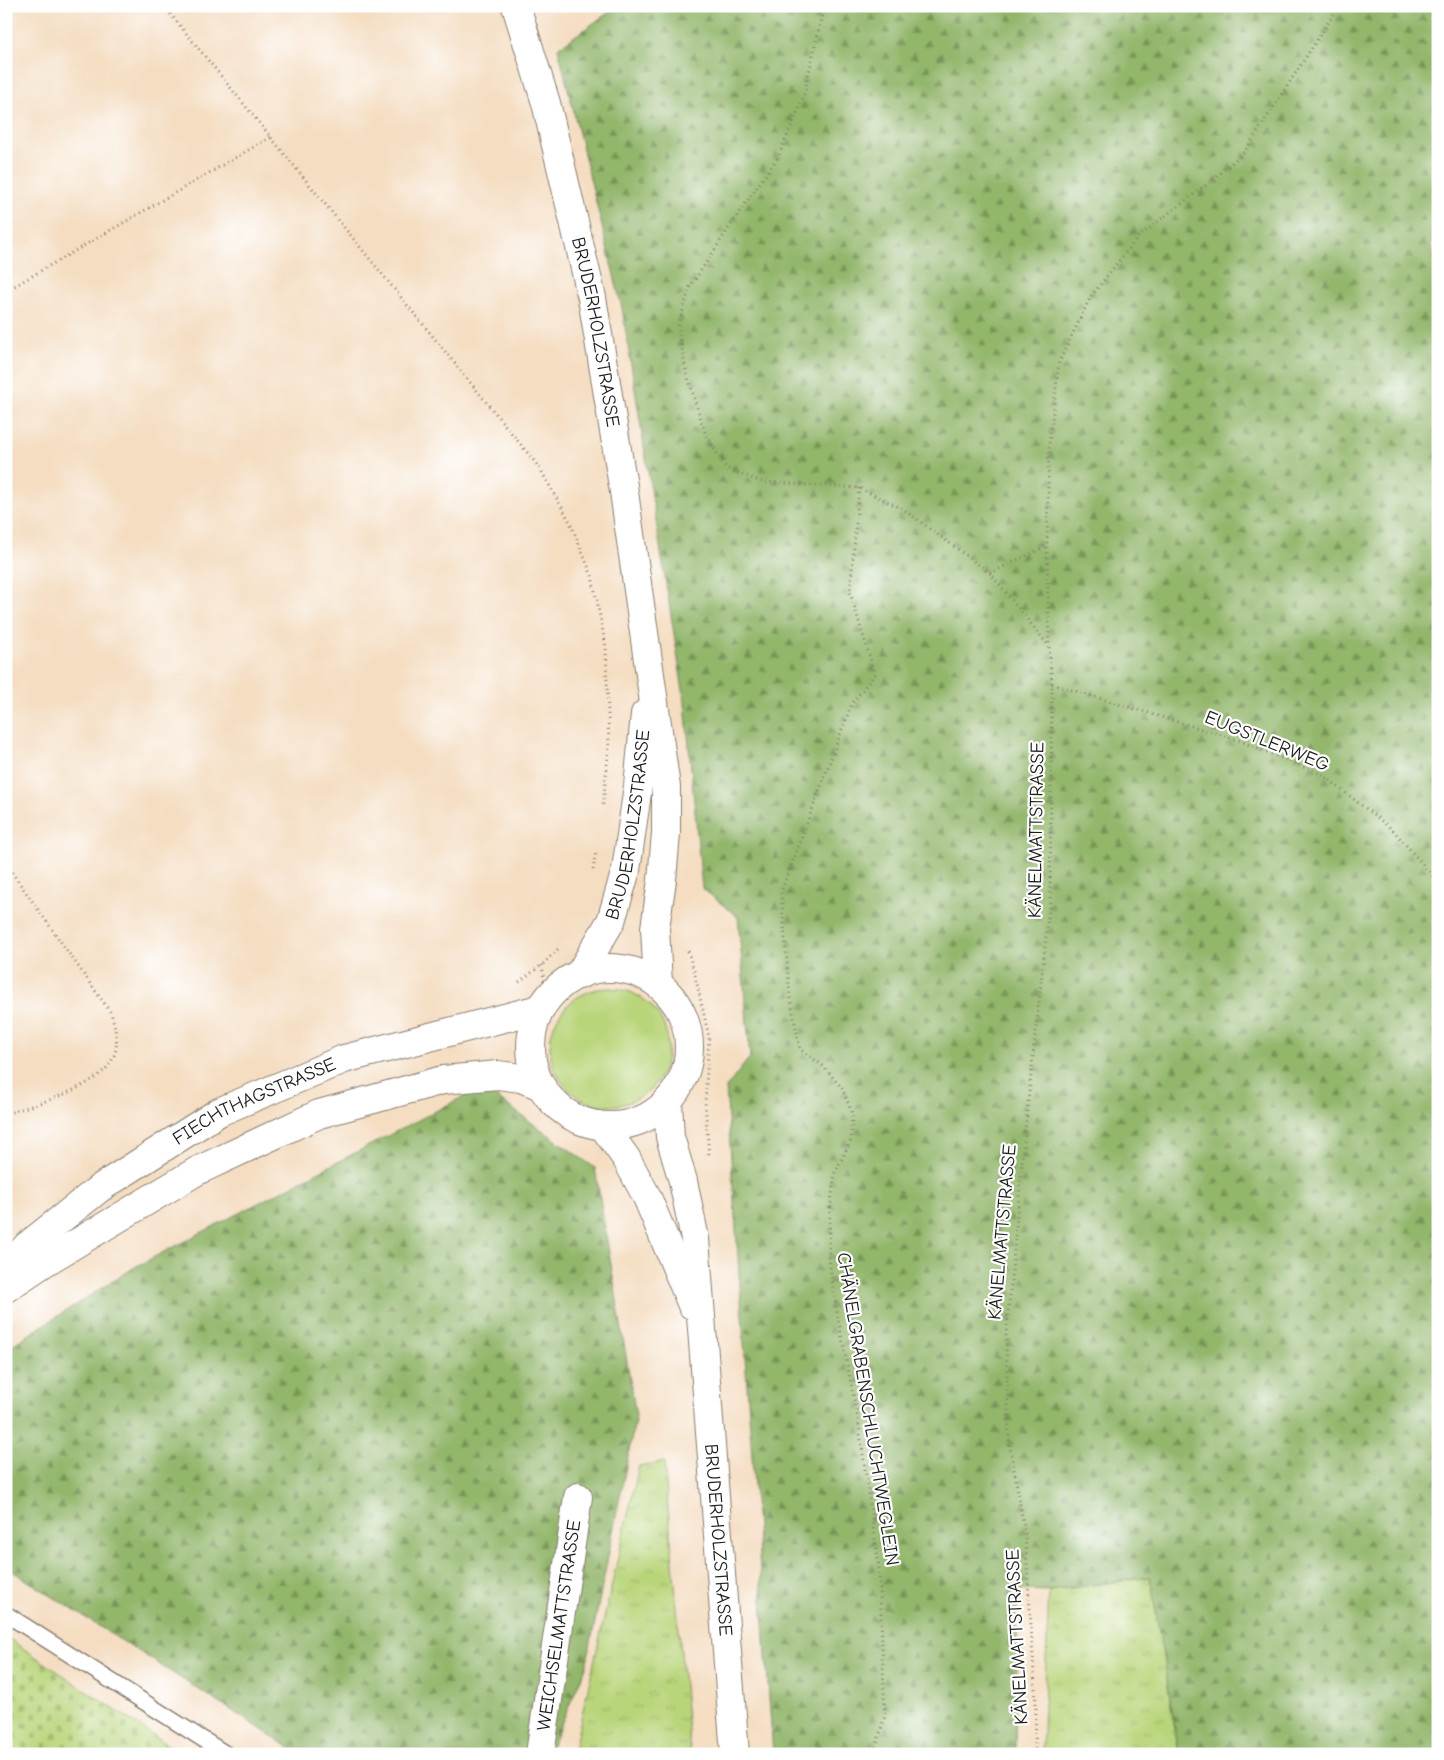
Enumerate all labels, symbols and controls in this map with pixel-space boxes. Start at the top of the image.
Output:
street label: BRUDERHOLZSTRASSE [567,235,624,429]
street label: EUGSTLERWEG [1202,706,1332,776]
street label: BRUDERHOLZSTRASSE [601,729,654,922]
street label: KÄNELMATTSTRASSE [1023,742,1049,918]
street label: FIECHTHAGSTRASSE [168,1053,339,1150]
street label: KÄNELMATTSTRASSE [983,1143,1021,1321]
street label: CHÄNELGRABENSCHLUCHTWEGLEIN [832,1251,904,1567]
street label: BRUDERHOLZSTRASSE [700,1443,737,1637]
street label: WEICHSELMATTSTRASSE [533,1519,585,1732]
street label: KÄNELMATTSTRASSE [1001,1548,1033,1726]

